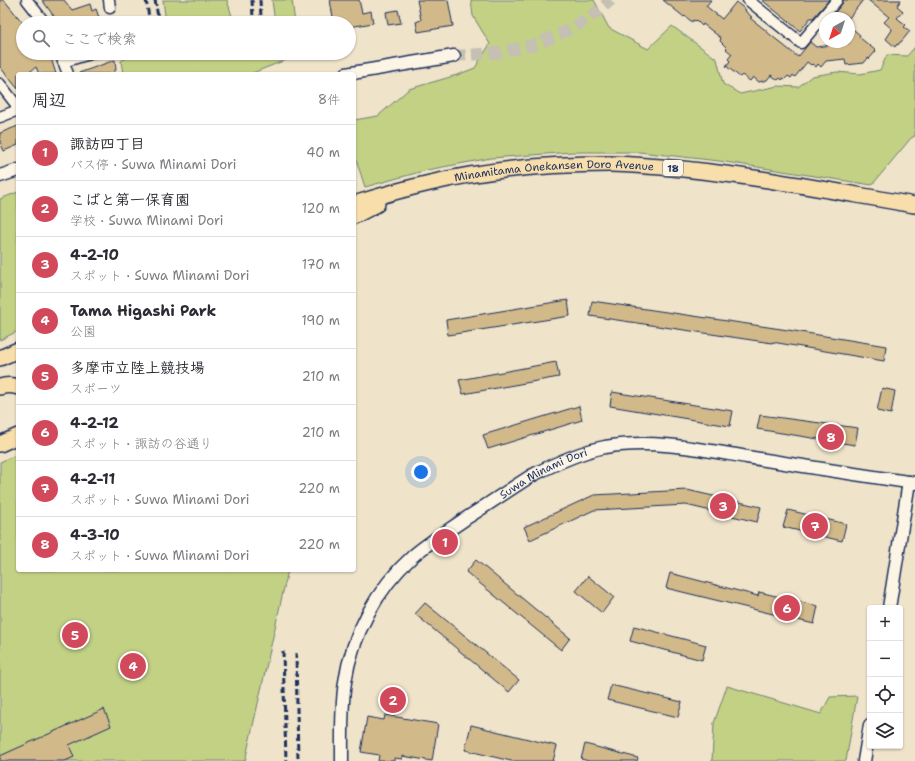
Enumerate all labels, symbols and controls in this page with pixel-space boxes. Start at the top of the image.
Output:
north arrow [819,12,855,48]
search box [16,16,356,60]
icon: search [30,27,52,49]
text: ここで検索 [62,29,137,49]
text: 周辺 [32,89,66,111]
text: 8件 [318,91,340,108]
text: 諏訪四丁目 [70,134,145,154]
text: 1 [42,144,48,161]
text: 40 m [306,144,340,161]
text: バス停 · Suwa Minami Dori [70,156,236,173]
street label: Minamitama Onekansen Doro Avenue [453,157,655,186]
road number: 18 [663,160,683,176]
text: こばと第一保育園 [70,190,190,210]
text: 2 [40,200,50,217]
text: 120 m [302,200,340,217]
text: 学校 · Suwa Minami Dori [70,212,223,229]
text: 4-2-10 [70,245,119,265]
text: 3 [40,256,50,273]
text: 170 m [302,256,340,273]
text: スポット · Suwa Minami Dori [70,267,249,284]
text: Tama Higashi Park [70,301,216,321]
text: 4 [40,312,50,329]
text: 190 m [301,312,340,329]
text: 公園 [70,323,96,340]
text: 多摩市立陸上競技場 [70,358,205,378]
text: 5 [41,368,49,385]
text: 210 m [302,368,340,385]
text: スポーツ [70,380,122,397]
text: 4-2-12 [70,413,119,433]
pin: 8 [818,422,844,452]
text: 6 [40,424,50,441]
text: 210 m [302,424,340,441]
text: スポット · 諏訪の谷通り [70,435,213,452]
street label: Suwa Minami Dori [497,445,589,502]
your location [411,462,431,482]
text: 4-2-11 [70,469,115,489]
text: 7 [40,480,50,497]
text: 220 m [298,480,340,497]
text: スポット · Suwa Minami Dori [70,491,249,508]
pin: 3 [710,491,736,521]
pin: 7 [802,511,828,541]
text: 4-3-10 [70,525,120,545]
pin: 1 [432,527,458,557]
text: 8 [40,536,50,553]
text: 220 m [298,536,340,553]
text: スポット · Suwa Minami Dori [70,547,249,564]
pin: 6 [774,593,800,623]
map controls [867,605,903,749]
button: + [867,605,903,641]
pin: 5 [62,620,88,650]
button: − [867,641,903,677]
pin: 4 [120,651,146,681]
button: locate [867,677,903,713]
pin: 2 [380,685,406,715]
button: layers [867,713,903,749]

